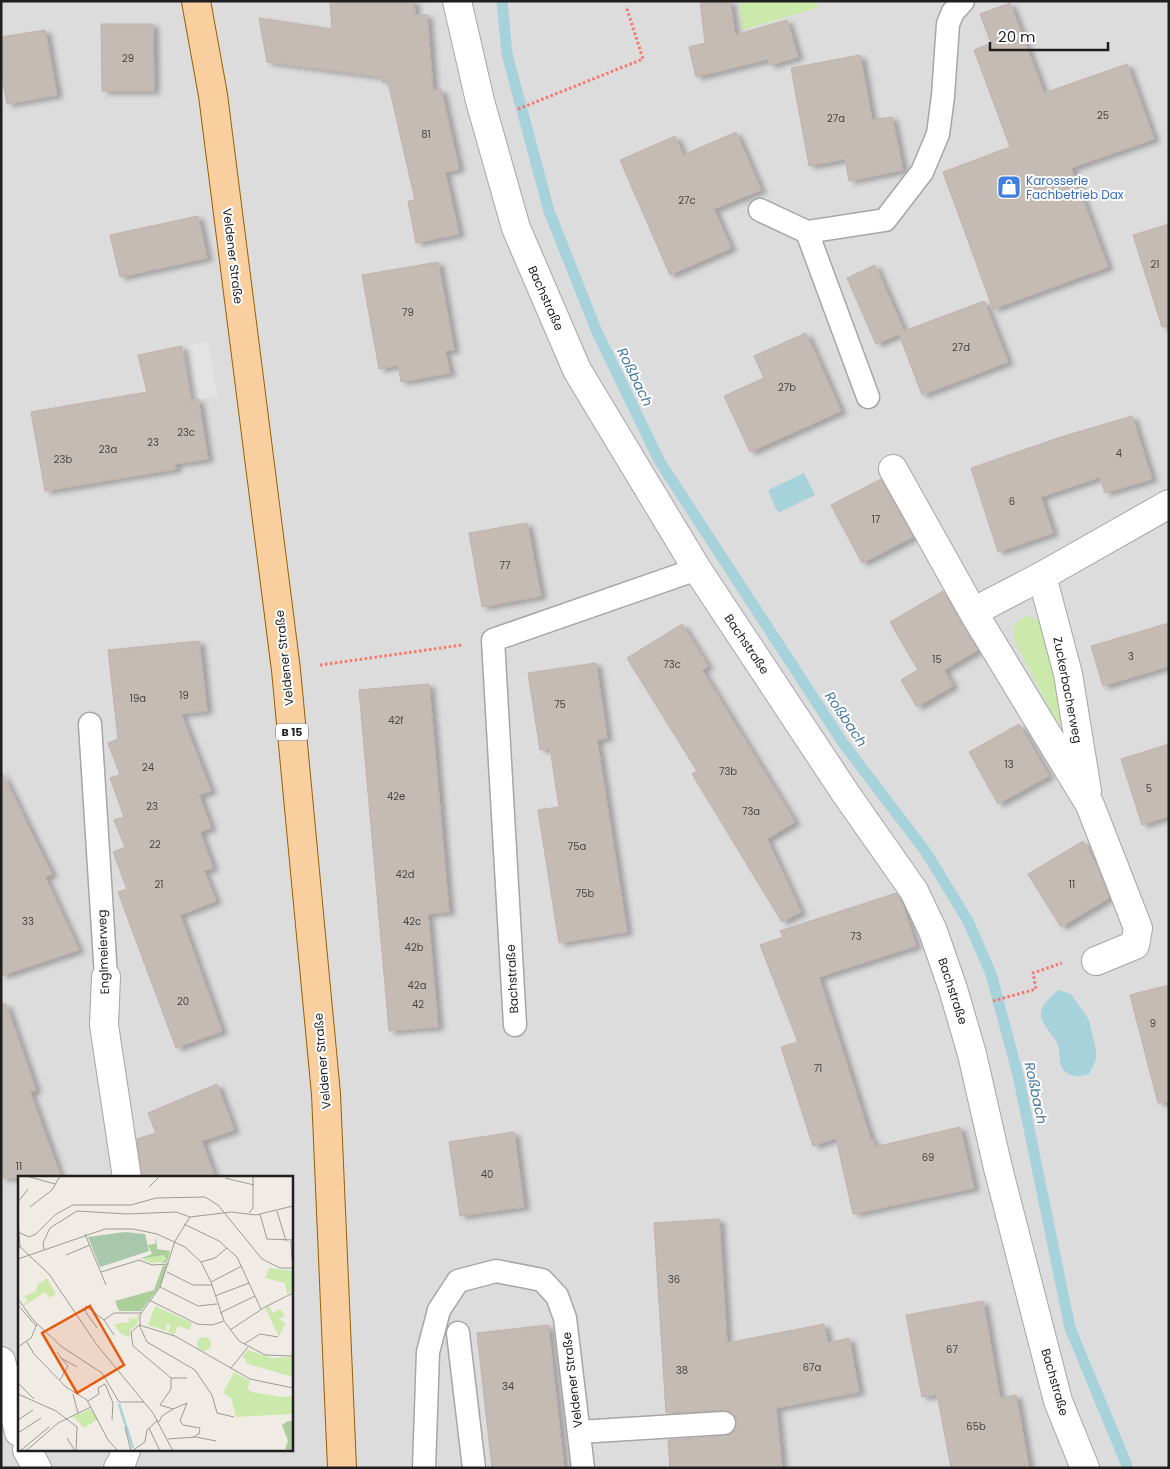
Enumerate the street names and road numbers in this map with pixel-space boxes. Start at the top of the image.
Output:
street label: Veldener Straße [219,207,247,305]
street label: Bachstraße [524,263,568,333]
street label: Veldener Straße [271,609,297,707]
street label: Bachstraße [721,611,773,677]
street label: Zuckerbacherweg [1049,635,1087,745]
road number: B 15 [276,724,308,740]
street label: Englmeierweg [93,909,113,995]
street label: Bachstraße [502,944,522,1014]
street label: Bachstraße [934,955,972,1027]
street label: Veldener Straße [309,1012,335,1110]
street label: Veldener Straße [558,1331,586,1429]
street label: Bachstraße [1037,1346,1073,1418]

